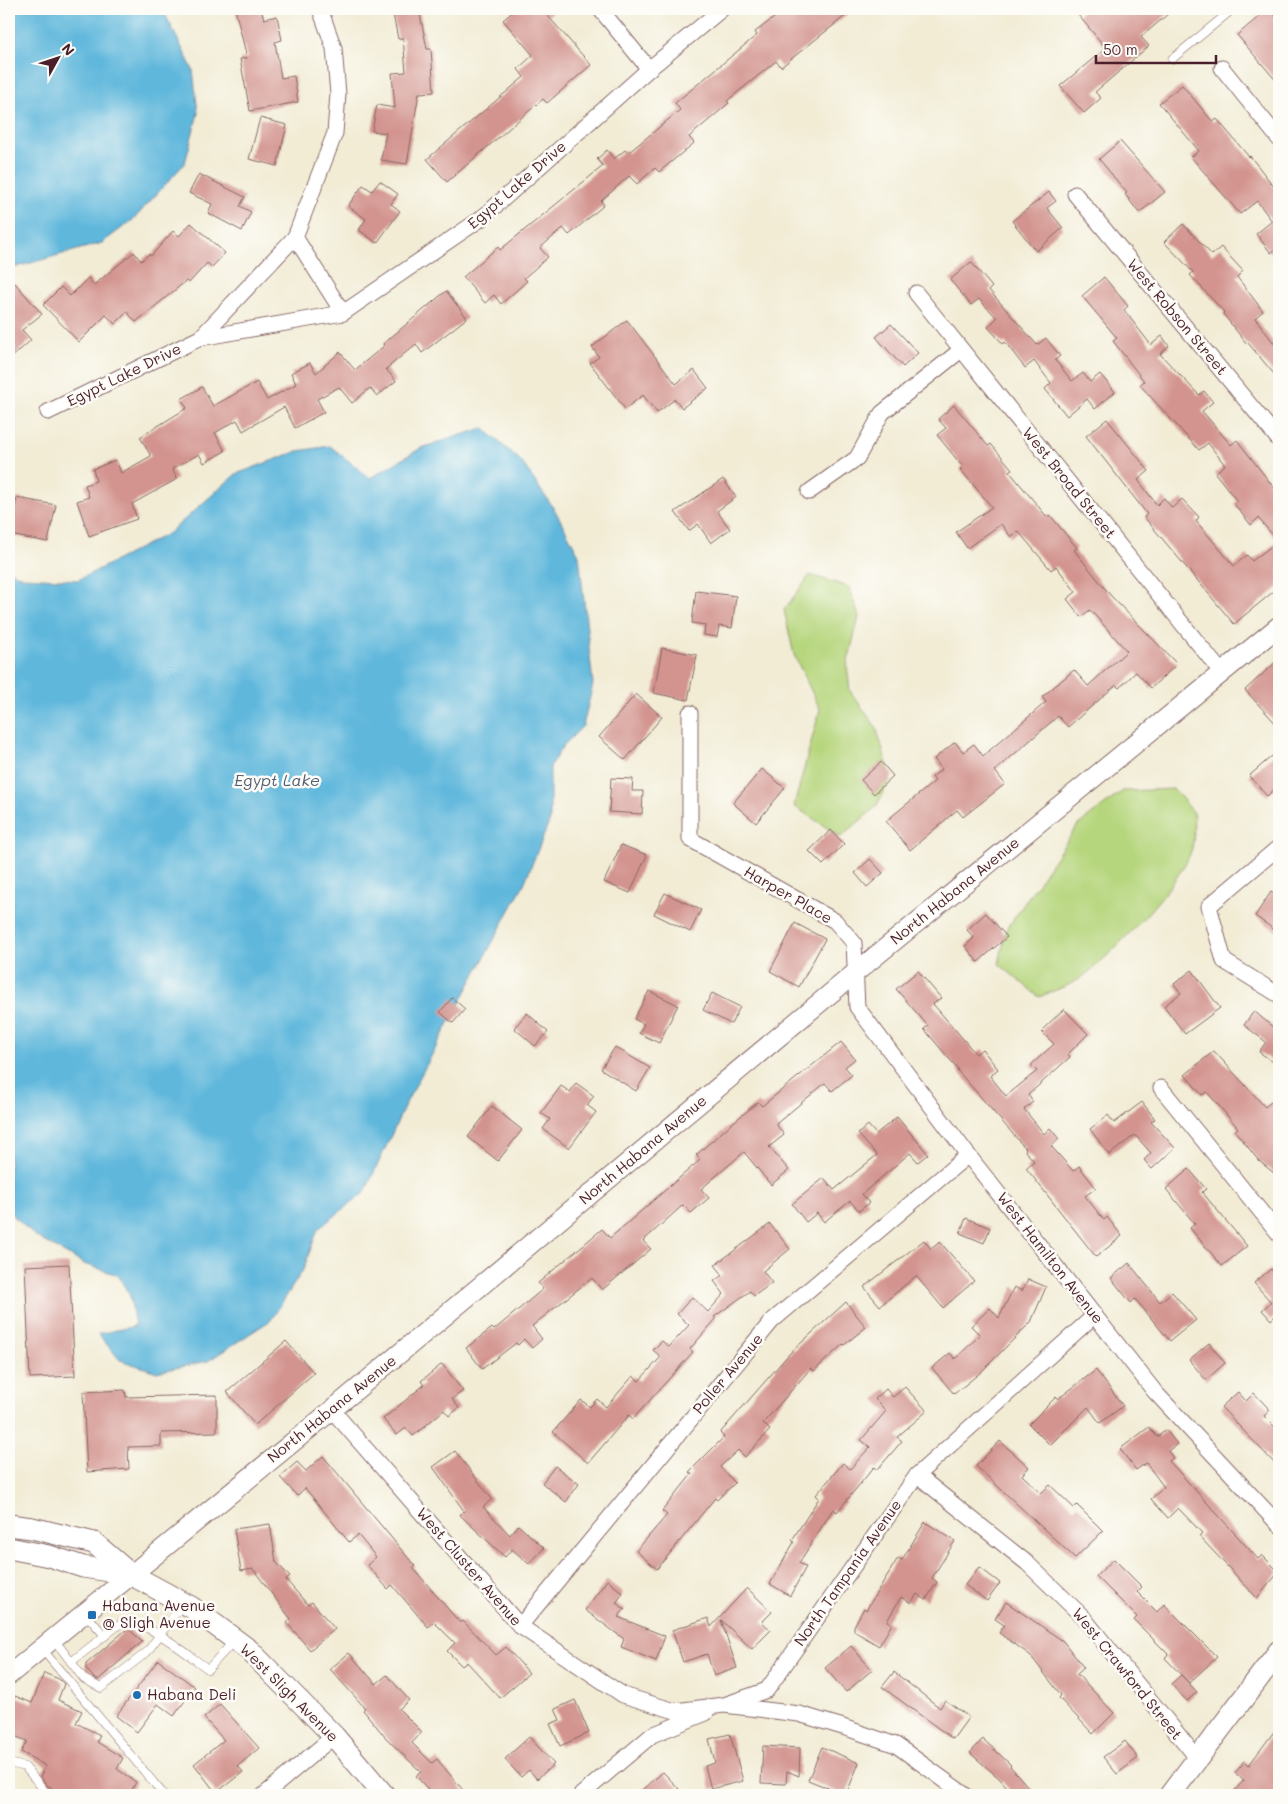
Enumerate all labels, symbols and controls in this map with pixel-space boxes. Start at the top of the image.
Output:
north arrow [32,32,82,82]
scale bar [1096,32,1216,64]
text: N [58,39,79,60]
text: 50 m [1103,39,1138,59]
street label: Egypt Lake Drive [463,136,570,233]
street label: West Robson Street [1123,254,1232,379]
street label: Egypt Lake Drive [63,338,184,410]
street label: West Broad Street [1018,422,1121,542]
water label: Egypt Lake [234,769,320,790]
street label: North Habana Avenue [886,832,1023,949]
street label: Harper Place [741,861,836,928]
street label: North Habana Avenue [574,1090,710,1209]
street label: West Hamilton Avenue [993,1187,1109,1327]
street label: Poller Avenue [688,1329,767,1418]
street label: North Habana Avenue [263,1350,400,1467]
street label: North Tampania Avenue [789,1495,905,1650]
street label: West Cluster Avenue [413,1503,527,1630]
place label: Habana Avenue @ Sligh Avenue [102,1595,215,1632]
street label: West Crawford Street [1068,1603,1187,1744]
marker: Habana Avenue @ Sligh Avenue [86,1609,98,1621]
street label: West Sligh Avenue [236,1639,343,1746]
place label: Habana Deli [147,1684,236,1704]
marker: Habana Deli [131,1689,143,1701]

